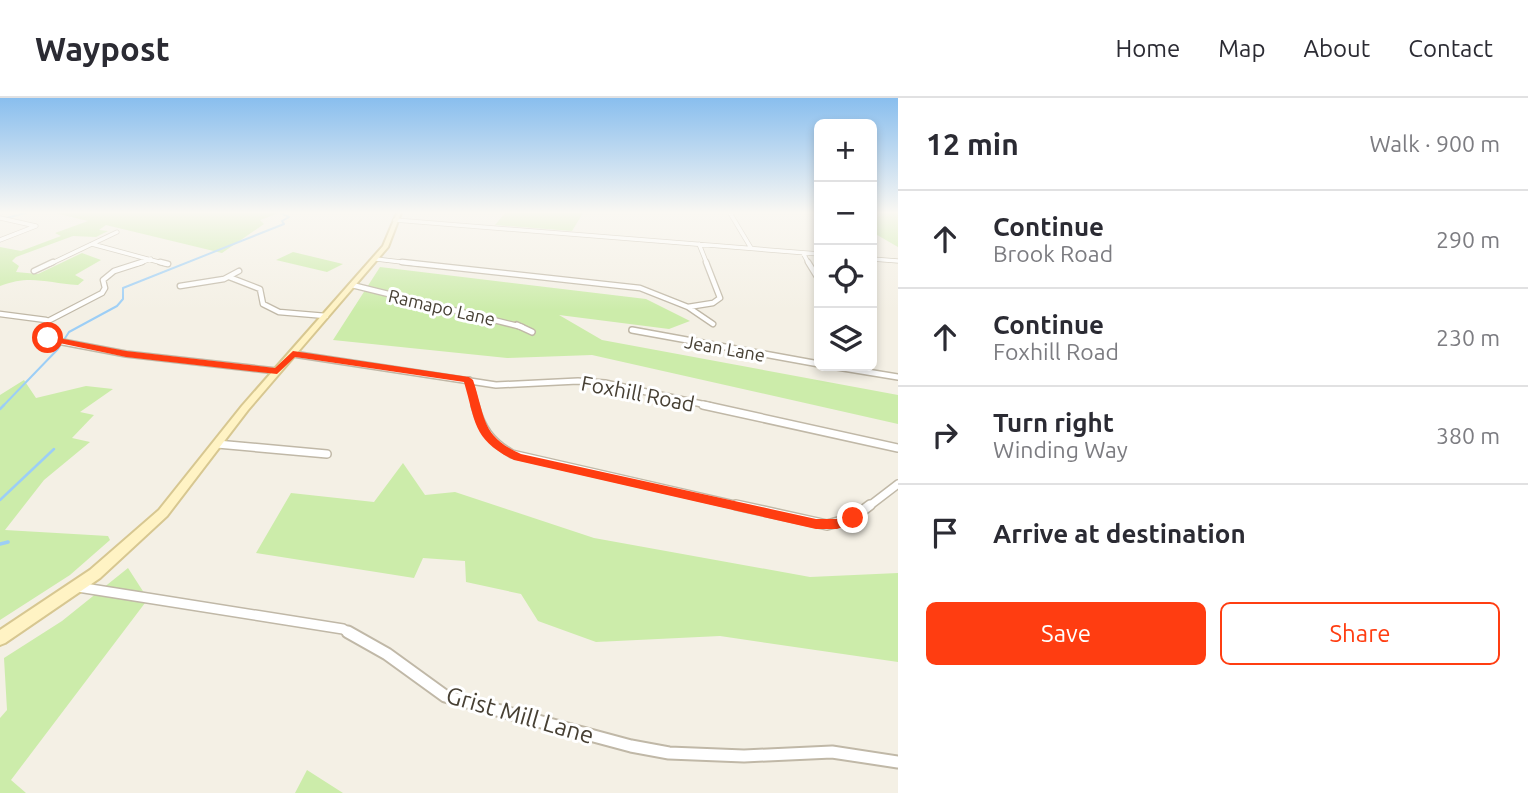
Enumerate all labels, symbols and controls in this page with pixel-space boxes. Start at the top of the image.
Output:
text: Waypost [35,30,170,67]
text: Home [1115,35,1180,62]
text: Map [1218,35,1265,62]
text: About [1303,35,1370,62]
text: Contact [1408,35,1493,62]
map controls [814,119,877,371]
button: + [814,119,877,182]
text: 12 min [926,127,1019,161]
text: Walk · 900 m [1369,131,1500,156]
button: − [814,182,877,245]
text: Continue [993,212,1104,241]
icon: ahead [926,220,964,258]
text: 290 m [1436,227,1500,252]
text: Brook Road [993,241,1113,266]
button: locate [814,245,877,308]
street label: Ramapo Lane [387,285,497,329]
button: layers [814,308,877,371]
text: Continue [993,310,1104,339]
icon: ahead [926,318,964,356]
route start [32,322,63,353]
text: 230 m [1436,325,1500,350]
street label: Jean Lane [683,331,767,365]
text: Foxhill Road [993,339,1119,364]
street label: Foxhill Road [579,370,697,416]
text: Turn right [993,408,1114,437]
icon: right [926,416,964,454]
text: 380 m [1436,423,1500,448]
text: Winding Way [993,437,1128,462]
route end [837,502,868,533]
icon: arrive [926,514,964,552]
text: Arrive at destination [993,519,1246,548]
button: Save [926,602,1206,665]
button: Share [1220,602,1500,665]
street label: Grist Mill Lane [443,681,597,749]

